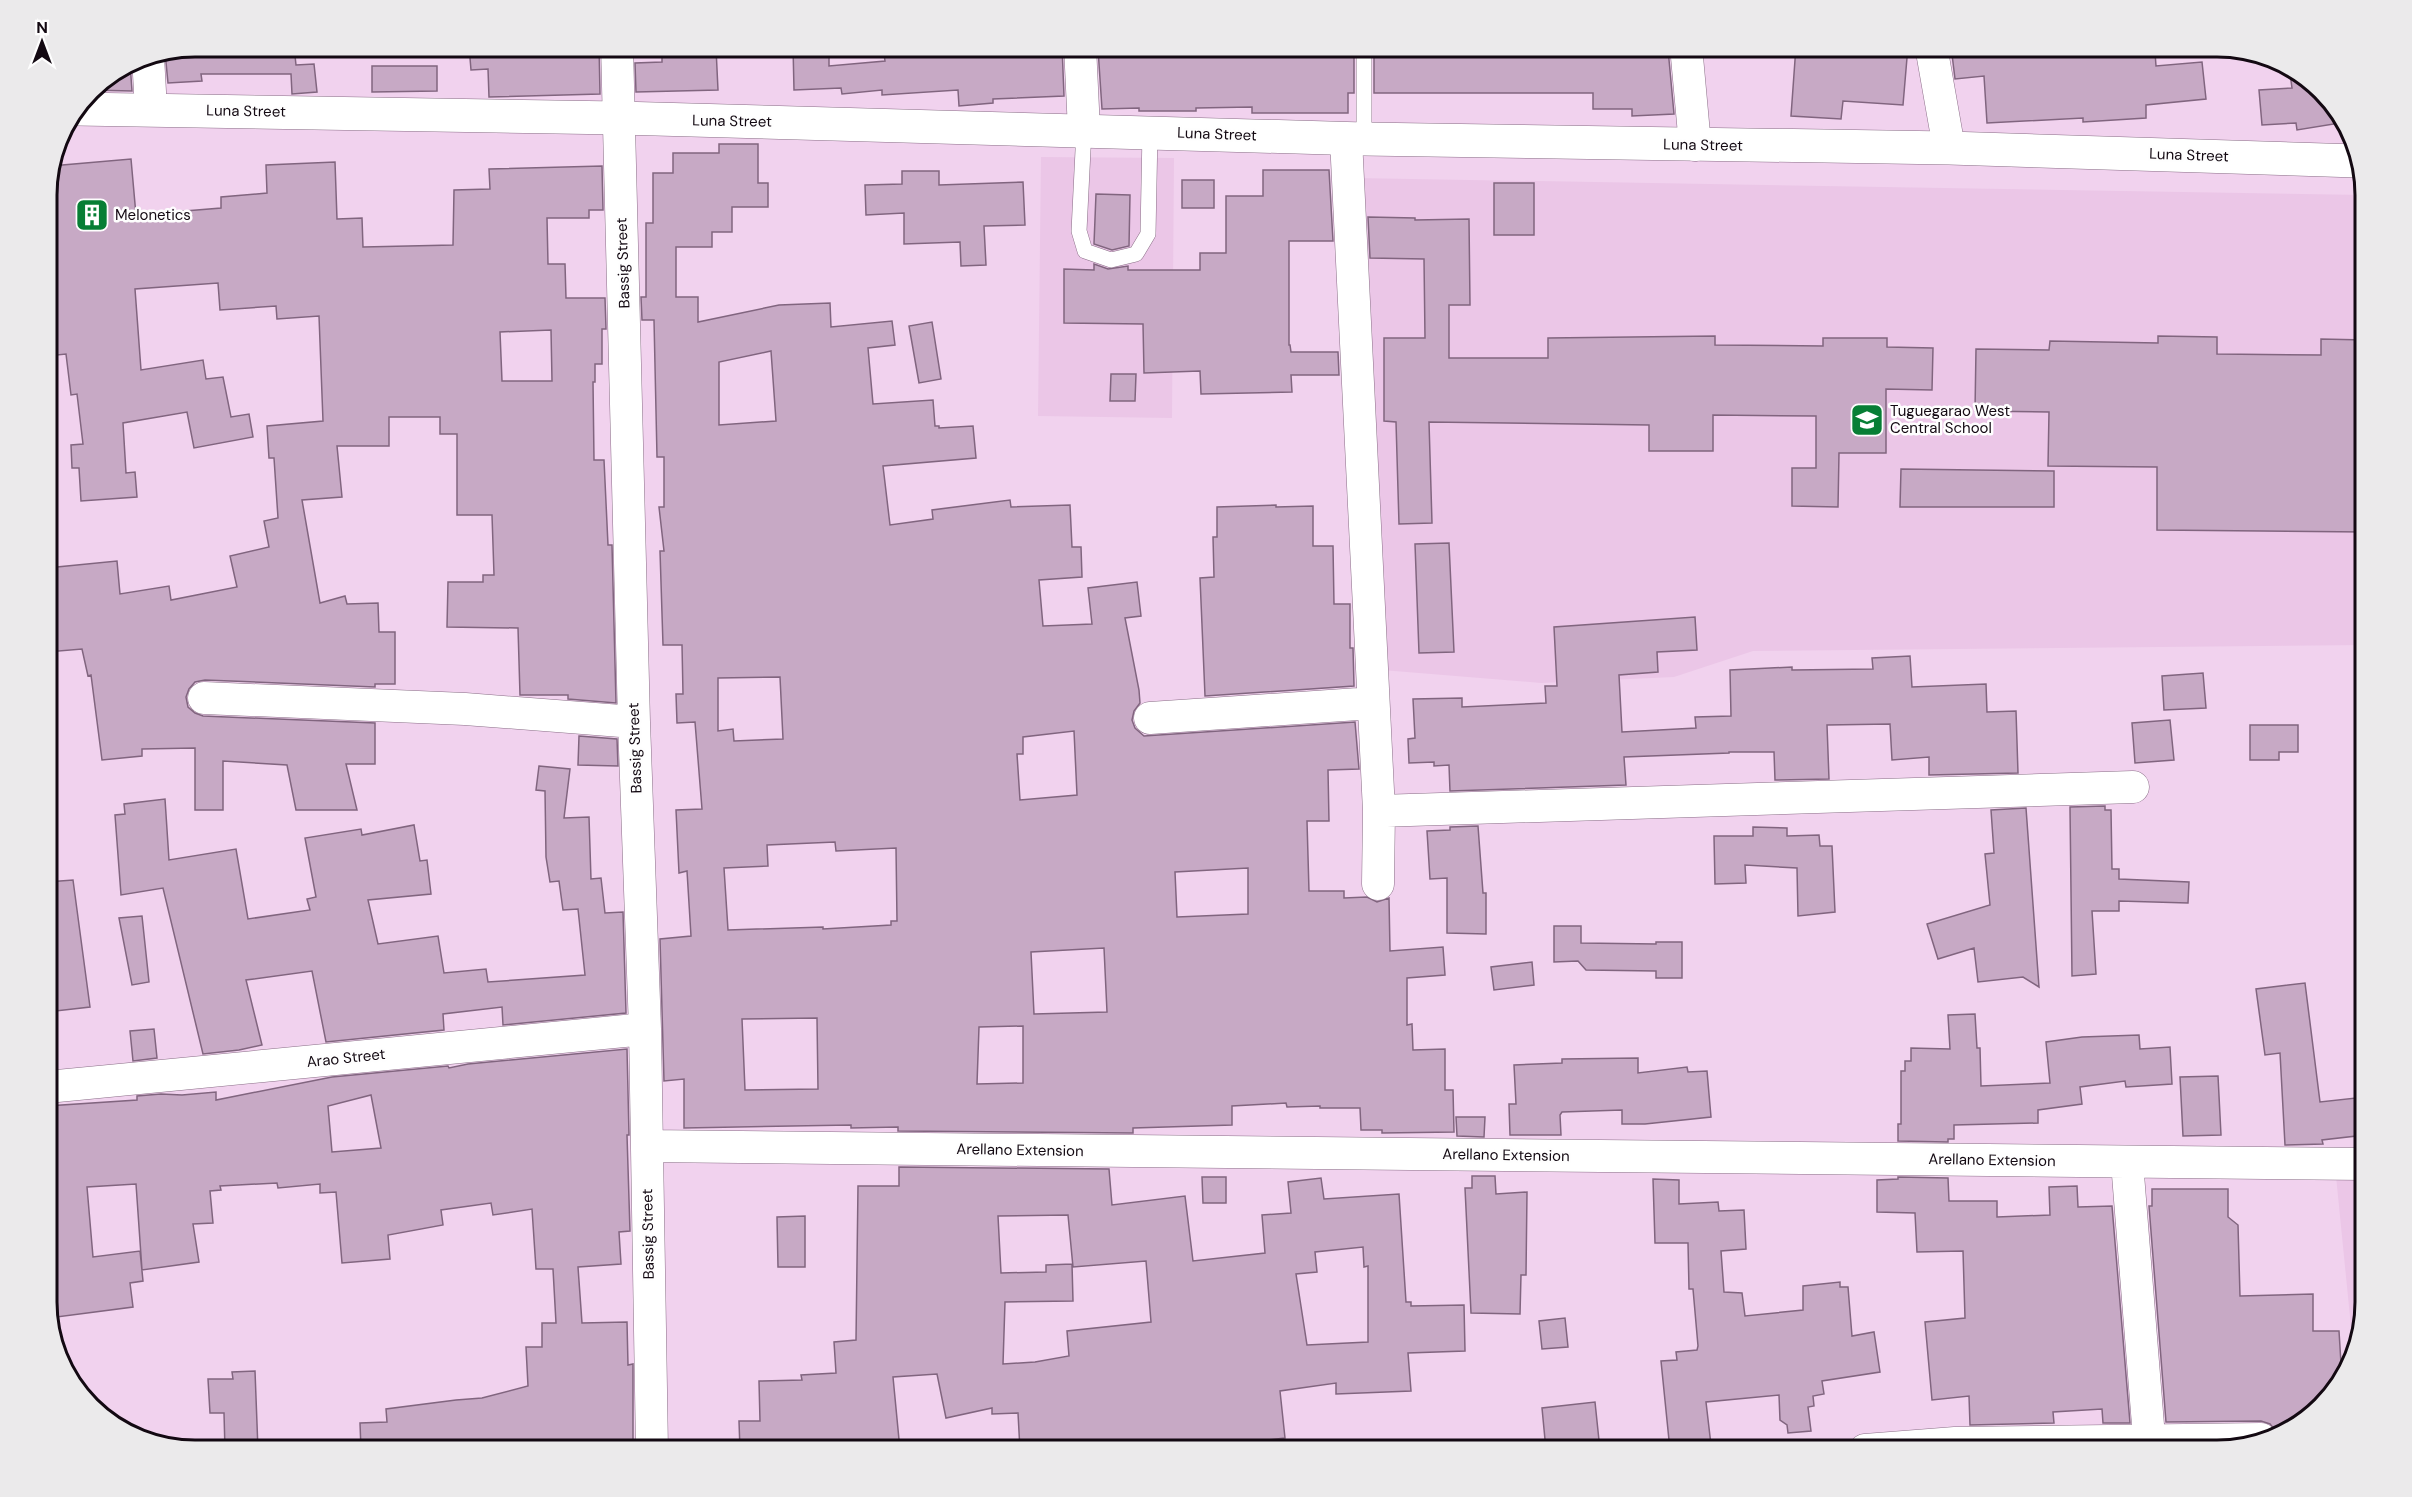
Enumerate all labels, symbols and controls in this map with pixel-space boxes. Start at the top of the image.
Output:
north arrow [12,12,72,72]
text: N [36,17,48,38]
street label: Luna Street [206,100,286,122]
street label: Luna Street [692,110,772,132]
street label: Luna Street [1177,123,1257,145]
street label: Luna Street [1663,134,1743,156]
street label: Luna Street [2149,144,2229,166]
building icon: Melonetics [74,197,110,233]
place label: Melonetics [115,205,191,225]
street label: Bassig Street [611,217,635,309]
place label: Tuguegarao West Central School [1890,401,2010,438]
school or university icon: Tuguegarao West Central School [1849,402,1885,438]
street label: Bassig Street [623,702,647,794]
street label: Arao Street [306,1044,386,1072]
street label: Arellano Extension [956,1139,1084,1161]
street label: Arellano Extension [1442,1144,1570,1166]
street label: Arellano Extension [1928,1149,2056,1171]
street label: Bassig Street [637,1188,659,1280]

